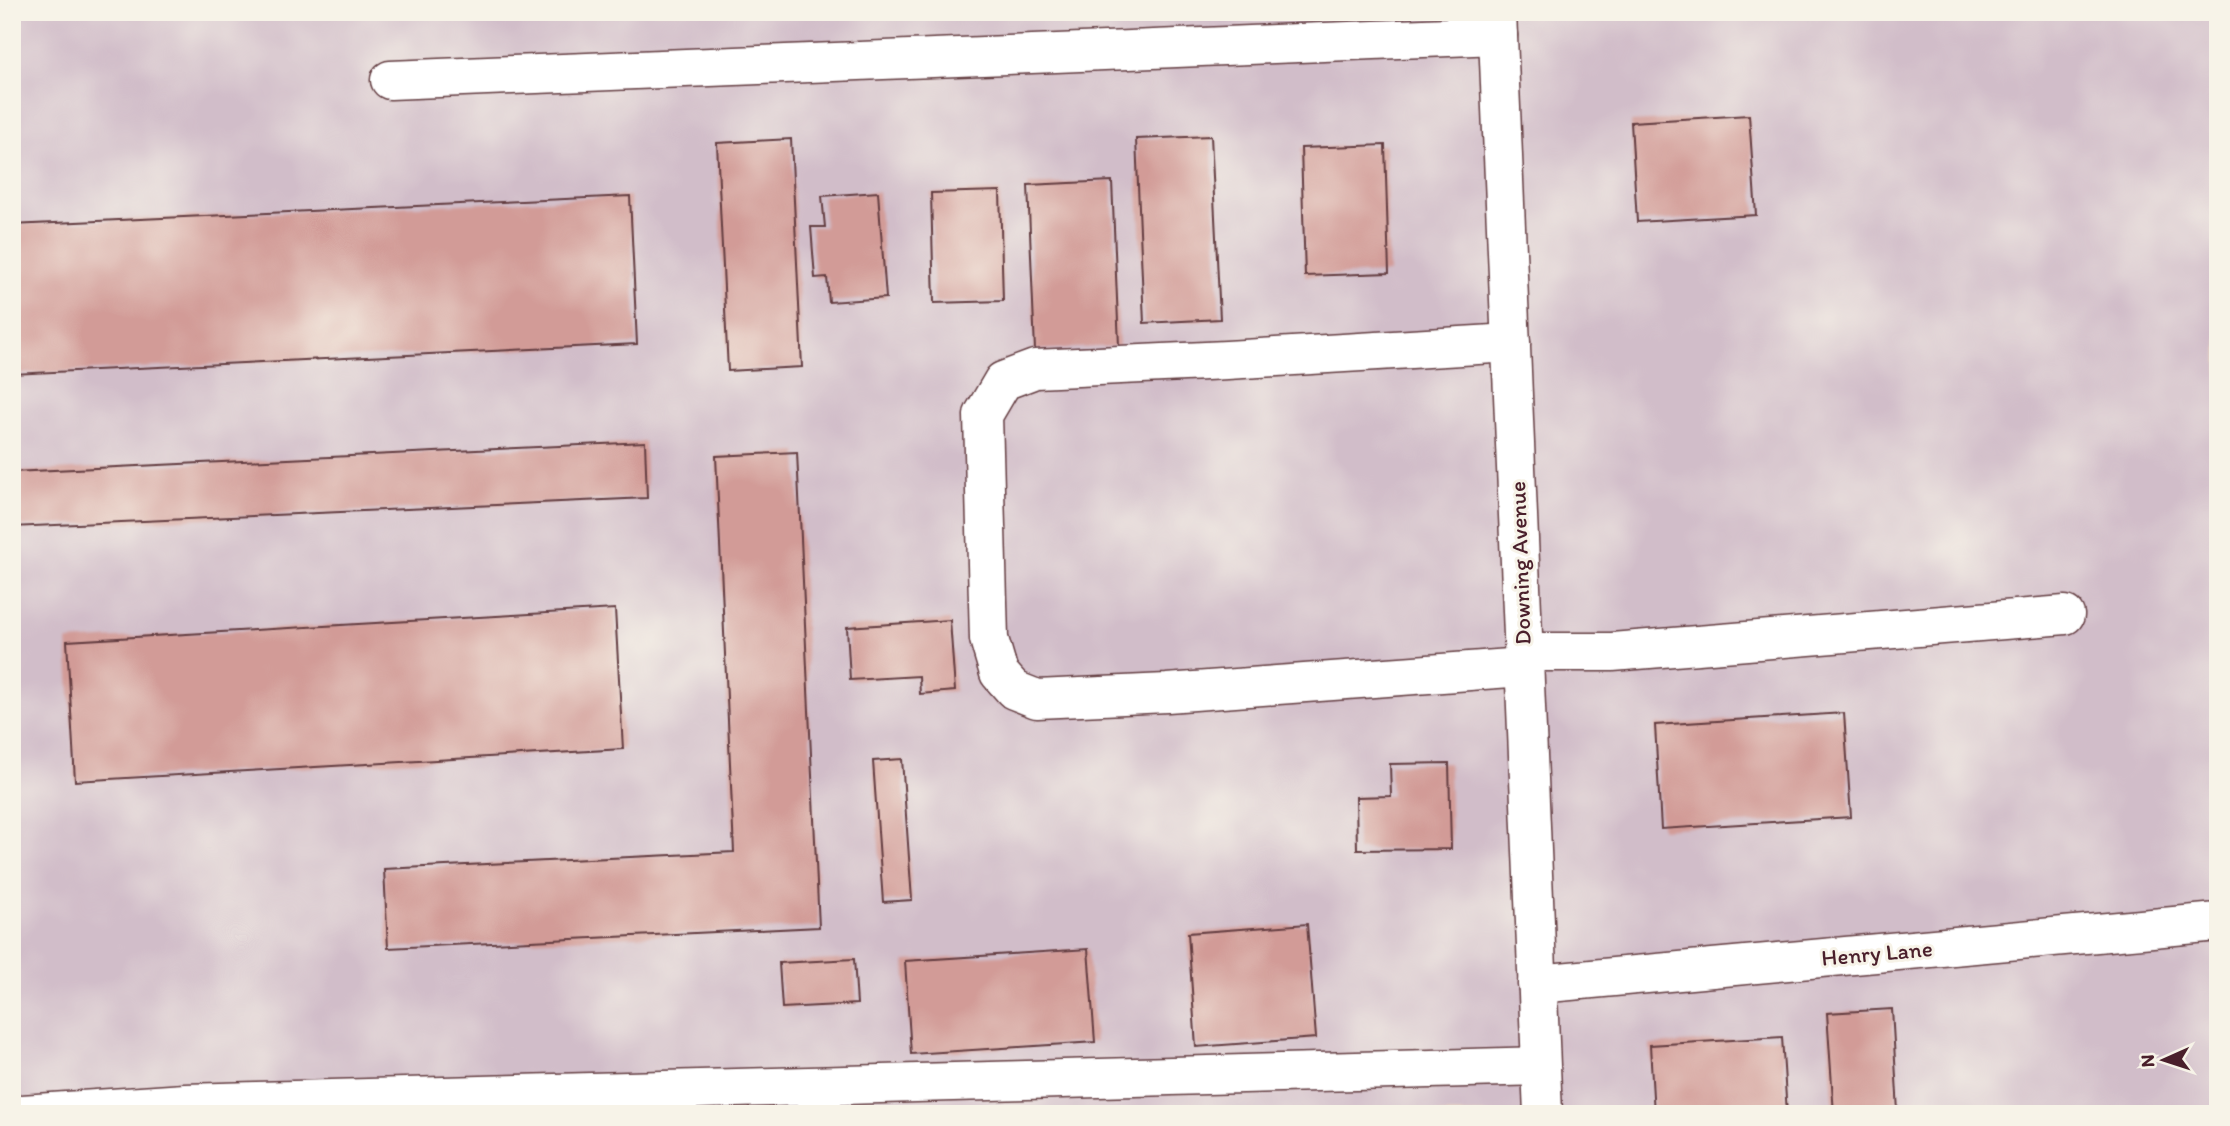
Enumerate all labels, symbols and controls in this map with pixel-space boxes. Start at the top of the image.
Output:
street label: Downing Avenue [1503,481,1537,645]
street label: Henry Lane [1820,934,1934,972]
north arrow [2128,1024,2198,1094]
text: N [2136,1054,2159,1068]

